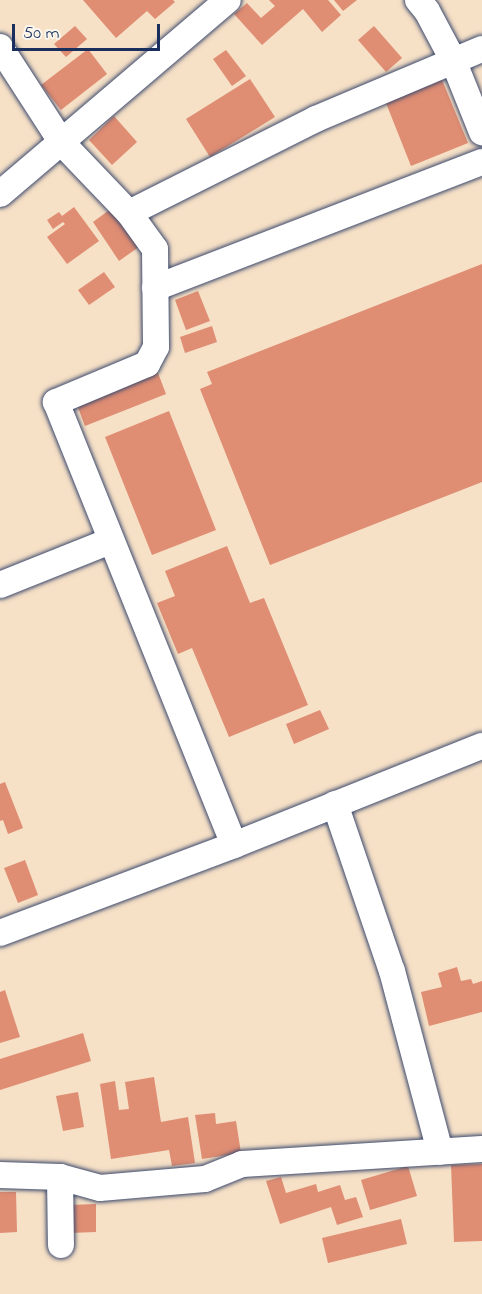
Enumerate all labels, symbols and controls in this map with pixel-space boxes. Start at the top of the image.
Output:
scale bar [15,12,164,50]
text: 50 m [23,21,60,47]

